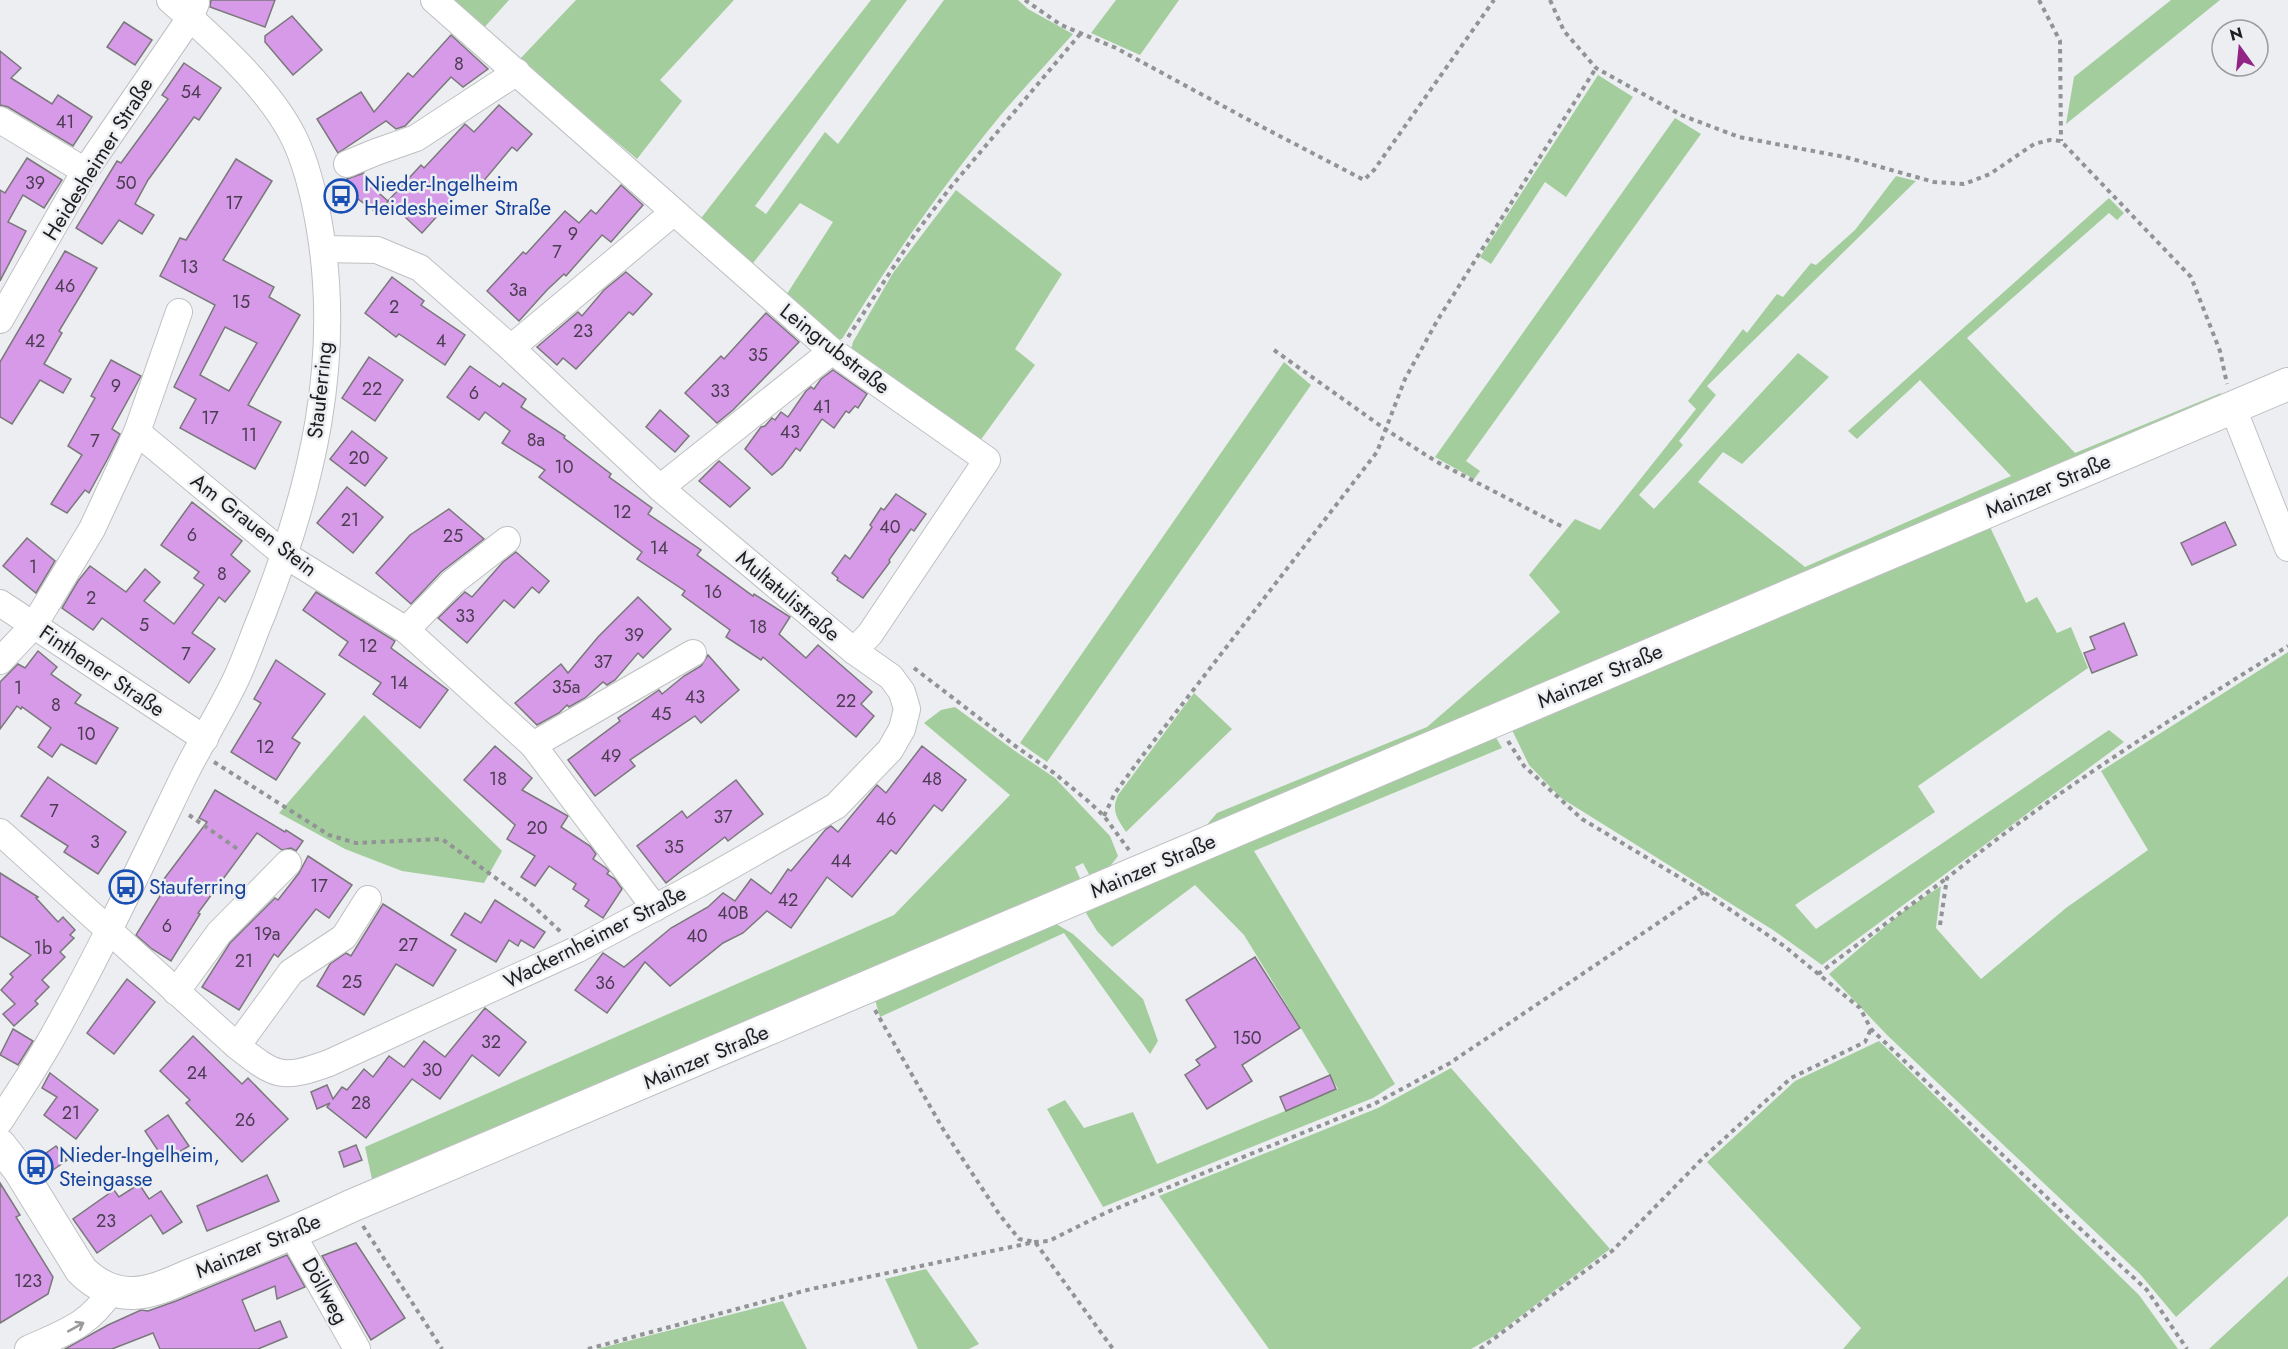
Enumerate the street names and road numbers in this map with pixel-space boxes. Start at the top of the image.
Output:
street label: Heidesheimer Straße [36,72,160,246]
street label: Leingrubstraße [774,296,897,402]
street label: Stauferring [300,340,340,440]
street label: Mainzer Straße [1981,446,2116,526]
street label: Am Grauen Stein [184,466,324,584]
street label: Multatulistraße [729,543,847,649]
street label: Finthener Straße [33,618,171,724]
street label: Mainzer Straße [1533,636,1668,716]
street label: Mainzer Straße [1086,826,1221,906]
street label: Wackernheimer Straße [498,878,692,996]
street label: Mainzer Straße [639,1017,774,1097]
street label: Mainzer Straße [191,1206,326,1286]
street label: Döllweg [294,1252,356,1330]

